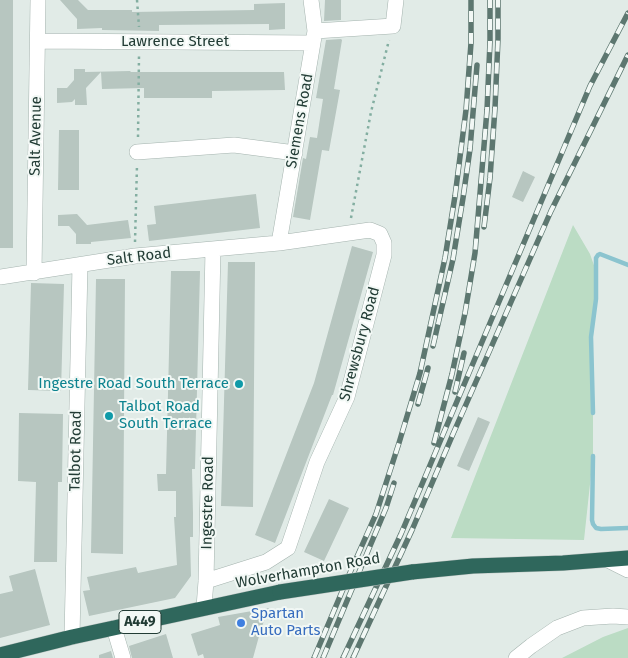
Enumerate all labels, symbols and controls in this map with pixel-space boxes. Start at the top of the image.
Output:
street label: Lawrence Street [121,33,229,51]
street label: Siemens Road [283,72,317,170]
street label: Salt Avenue [26,96,46,176]
street label: Salt Road [106,244,172,270]
street label: Shrewsbury Road [336,285,384,403]
place label: Ingestre Road South Terrace [38,375,229,393]
marker: Ingestre Road South Terrace [233,378,245,390]
place label: Talbot Road South Terrace [119,398,212,433]
street label: Talbot Road [66,410,86,492]
marker: Talbot Road South Terrace [103,410,115,422]
street label: Ingestre Road [198,456,218,550]
street label: Wolverhampton Road [234,549,382,593]
place label: Spartan Auto Parts [251,605,321,640]
road number: A449 [119,610,161,634]
marker: Spartan Auto Parts [235,617,247,629]

